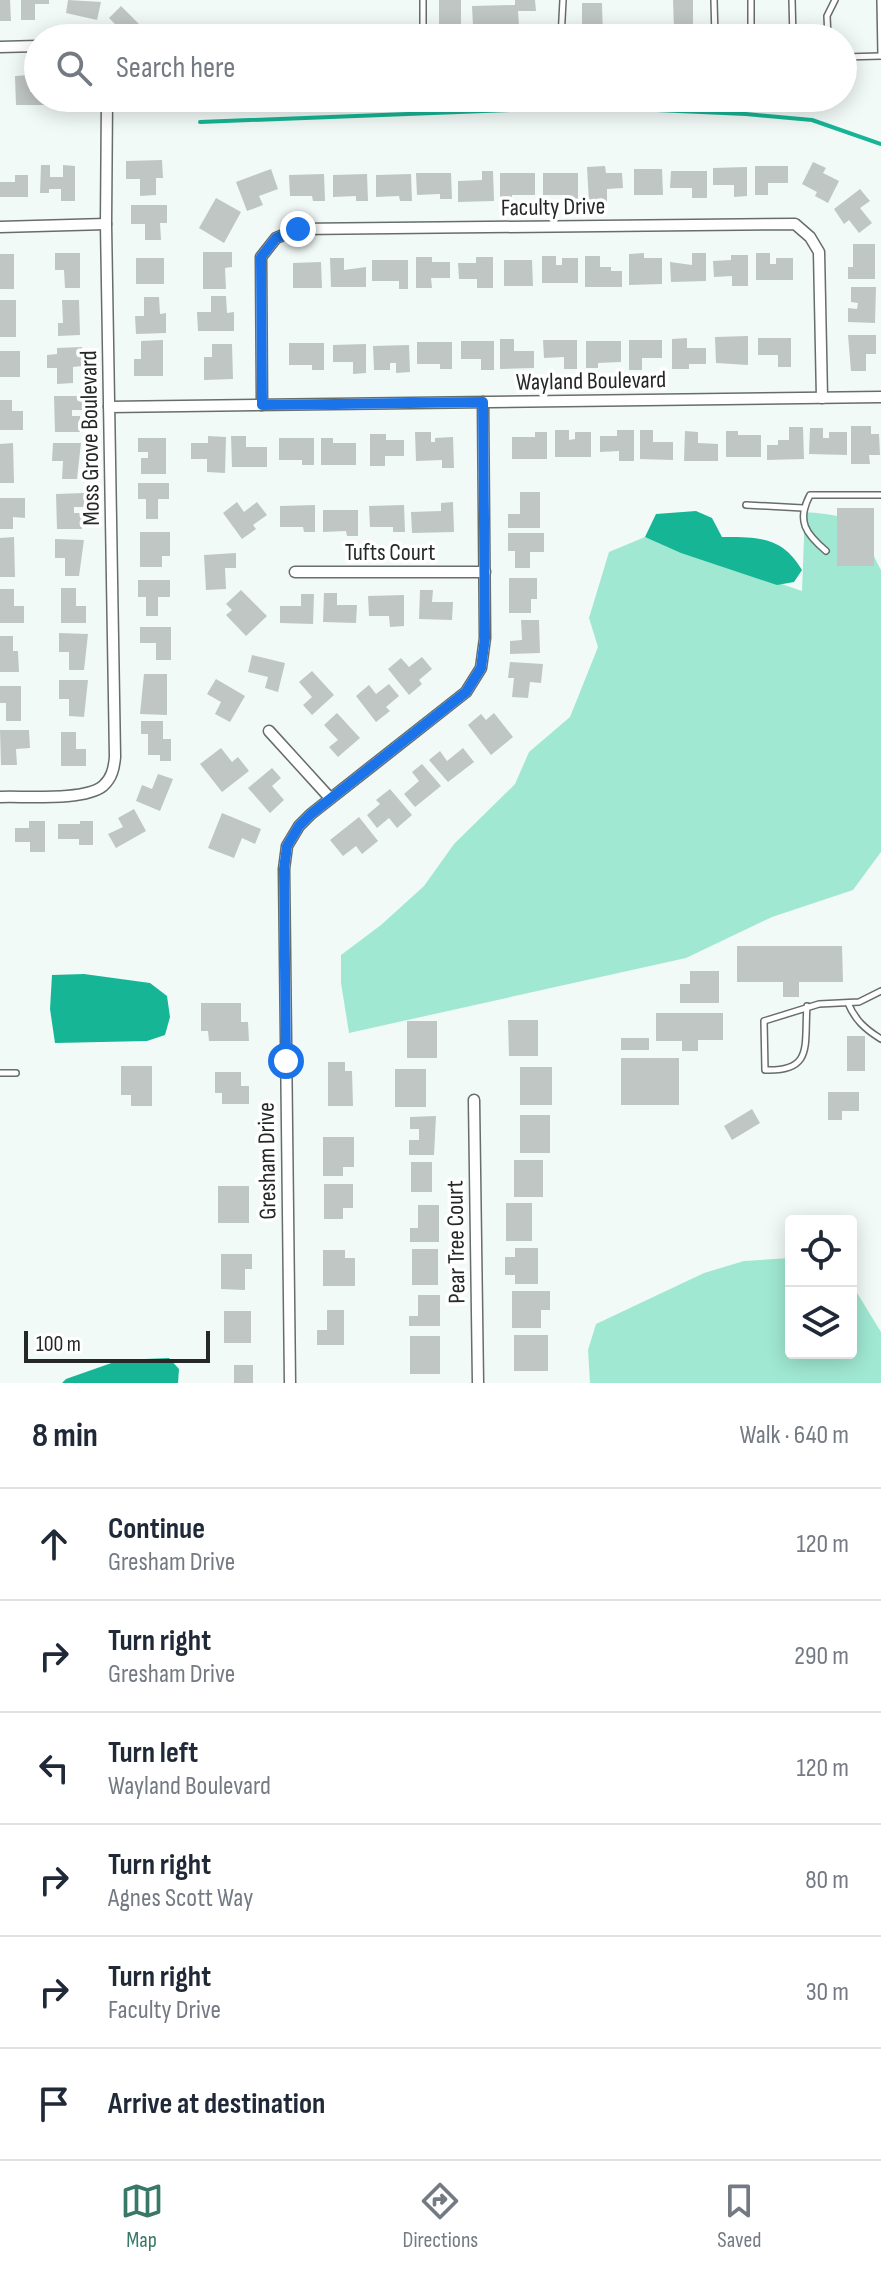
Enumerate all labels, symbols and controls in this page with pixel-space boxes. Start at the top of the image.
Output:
search box [24,24,857,112]
icon: search [52,46,96,90]
text: Search here [116,50,235,86]
street label: Faculty Drive [501,192,605,222]
route end [280,211,316,247]
street label: Moss Grove Boulevard [74,350,106,526]
street label: Wayland Boulevard [516,365,666,397]
street label: Tufts Court [345,538,435,567]
route start [268,1043,304,1079]
street label: Gresham Drive [251,1102,283,1220]
street label: Pear Tree Court [440,1180,472,1304]
map controls [785,1215,857,1359]
button: locate [785,1215,857,1287]
button: layers [785,1287,857,1359]
scale bar [24,1327,210,1363]
text: 100 m [36,1331,81,1358]
text: 8 min [32,1415,98,1456]
text: Walk · 640 m [739,1420,849,1451]
text: Continue [108,1511,205,1547]
icon: ahead [32,1522,76,1566]
text: 120 m [796,1529,849,1560]
text: Gresham Drive [108,1547,235,1578]
text: Turn right [108,1623,211,1659]
icon: right [32,1634,76,1678]
text: 290 m [794,1641,849,1672]
text: Gresham Drive [108,1659,235,1690]
text: Turn left [108,1735,198,1771]
icon: left [32,1746,76,1790]
text: 120 m [796,1753,849,1784]
text: Wayland Boulevard [108,1771,271,1802]
text: Turn right [108,1847,211,1883]
icon: right [32,1858,76,1902]
text: 80 m [805,1865,849,1896]
text: Agnes Scott Way [108,1883,253,1914]
text: Turn right [108,1959,211,1995]
icon: right [32,1970,76,2014]
text: 30 m [806,1977,849,2008]
text: Faculty Drive [108,1995,221,2026]
icon: arrive [32,2082,76,2126]
text: Arrive at destination [108,2086,325,2122]
tab: Map [120,2179,164,2254]
tab: Directions [403,2179,478,2254]
tab: Saved [717,2179,761,2254]

